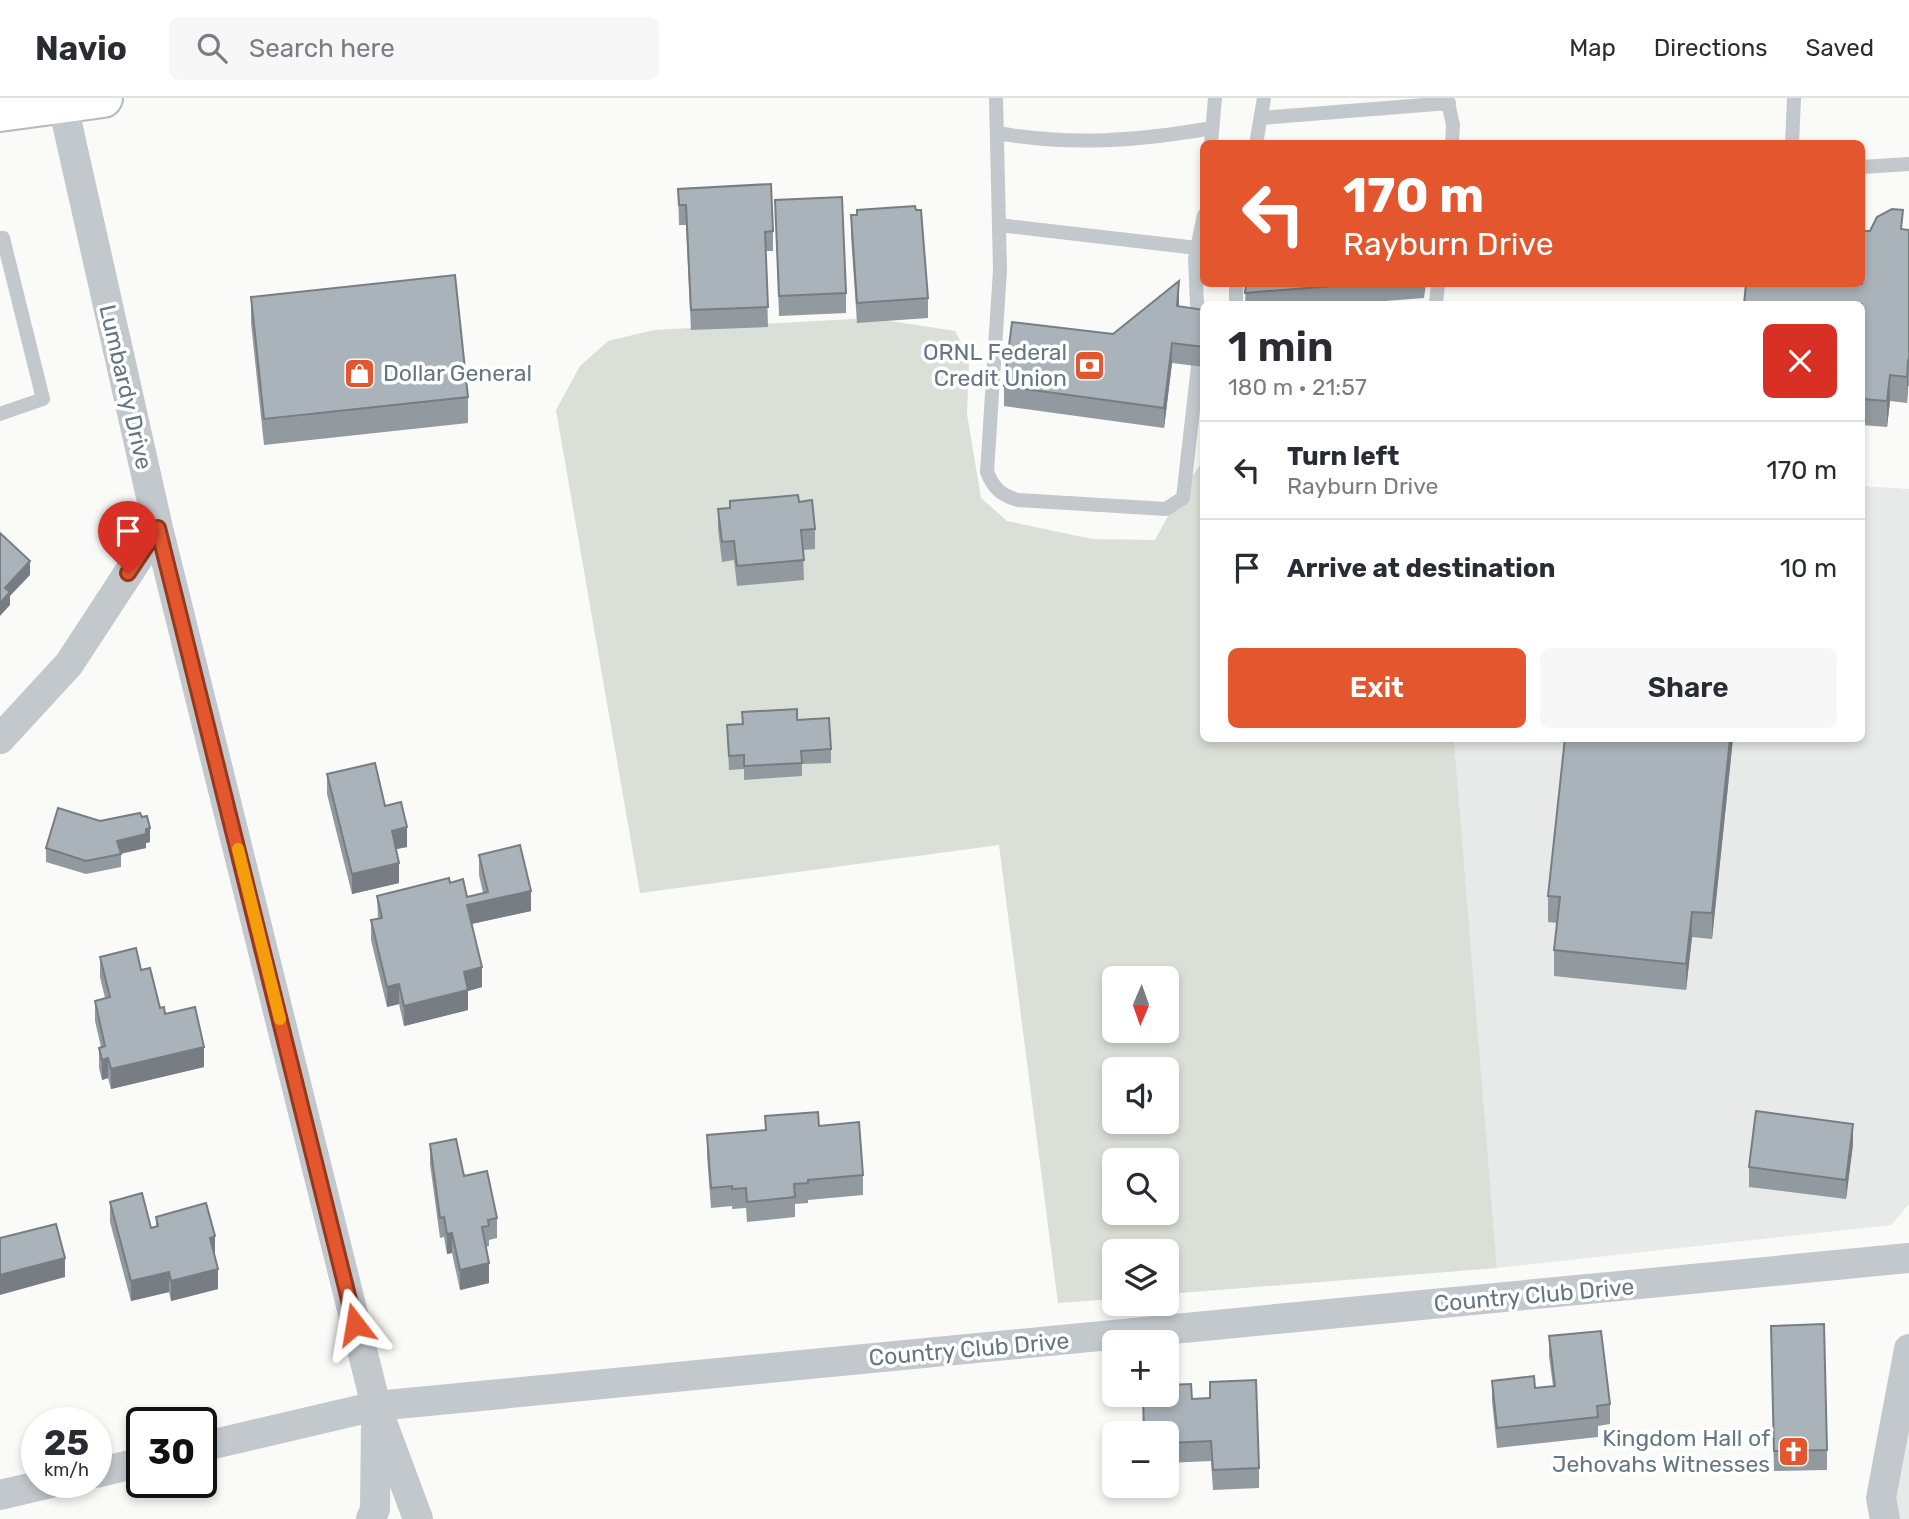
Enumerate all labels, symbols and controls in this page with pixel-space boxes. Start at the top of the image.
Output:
search box [169,17,659,80]
text: Navio [35,29,127,68]
icon: search [193,29,231,67]
text: Search here [249,33,395,64]
text: Map [1569,34,1616,62]
text: Directions [1654,34,1767,62]
text: Saved [1805,34,1874,62]
text: 170 m [1343,166,1484,224]
icon: left [1228,168,1319,259]
text: Rayburn Drive [1343,225,1554,263]
street label: Lumbardy Drive [93,302,159,472]
text: 1 min [1228,322,1334,372]
button: close [1763,324,1837,398]
place label: ORNL Federal Credit Union [923,338,1067,392]
bank icon: ORNL Federal Credit Union [1073,348,1107,382]
shop icon: Dollar General [343,356,377,390]
place label: Dollar General [383,359,532,387]
text: 180 m · 21:57 [1228,373,1367,401]
text: Turn left [1287,441,1399,472]
icon: left [1228,451,1266,489]
text: 170 m [1767,455,1837,486]
text: Rayburn Drive [1287,472,1438,500]
pin [98,501,158,573]
icon: arrive [109,512,147,550]
icon: arrive [1228,549,1266,587]
text: Arrive at destination [1287,553,1555,584]
text: 10 m [1780,553,1837,584]
button: Exit [1228,648,1526,728]
button: Share [1540,648,1837,728]
north arrow [1102,966,1180,1043]
map controls [1102,966,1179,1498]
button: sound [1102,1057,1179,1134]
button: search [1102,1148,1179,1225]
button: layers [1102,1239,1179,1316]
street label: Country Club Drive [1433,1272,1635,1318]
position arrow [318,1287,392,1361]
street label: Country Club Drive [868,1326,1070,1372]
button: + [1102,1330,1179,1407]
speed limit sign: 30 [126,1407,217,1498]
button: − [1102,1421,1179,1498]
text: 25 [44,1422,89,1464]
place label: Kingdom Hall of Jehovahs Witnesses [1552,1424,1770,1478]
church icon: Kingdom Hall of Jehovahs Witnesses [1776,1434,1810,1468]
text: km/h [44,1459,89,1481]

